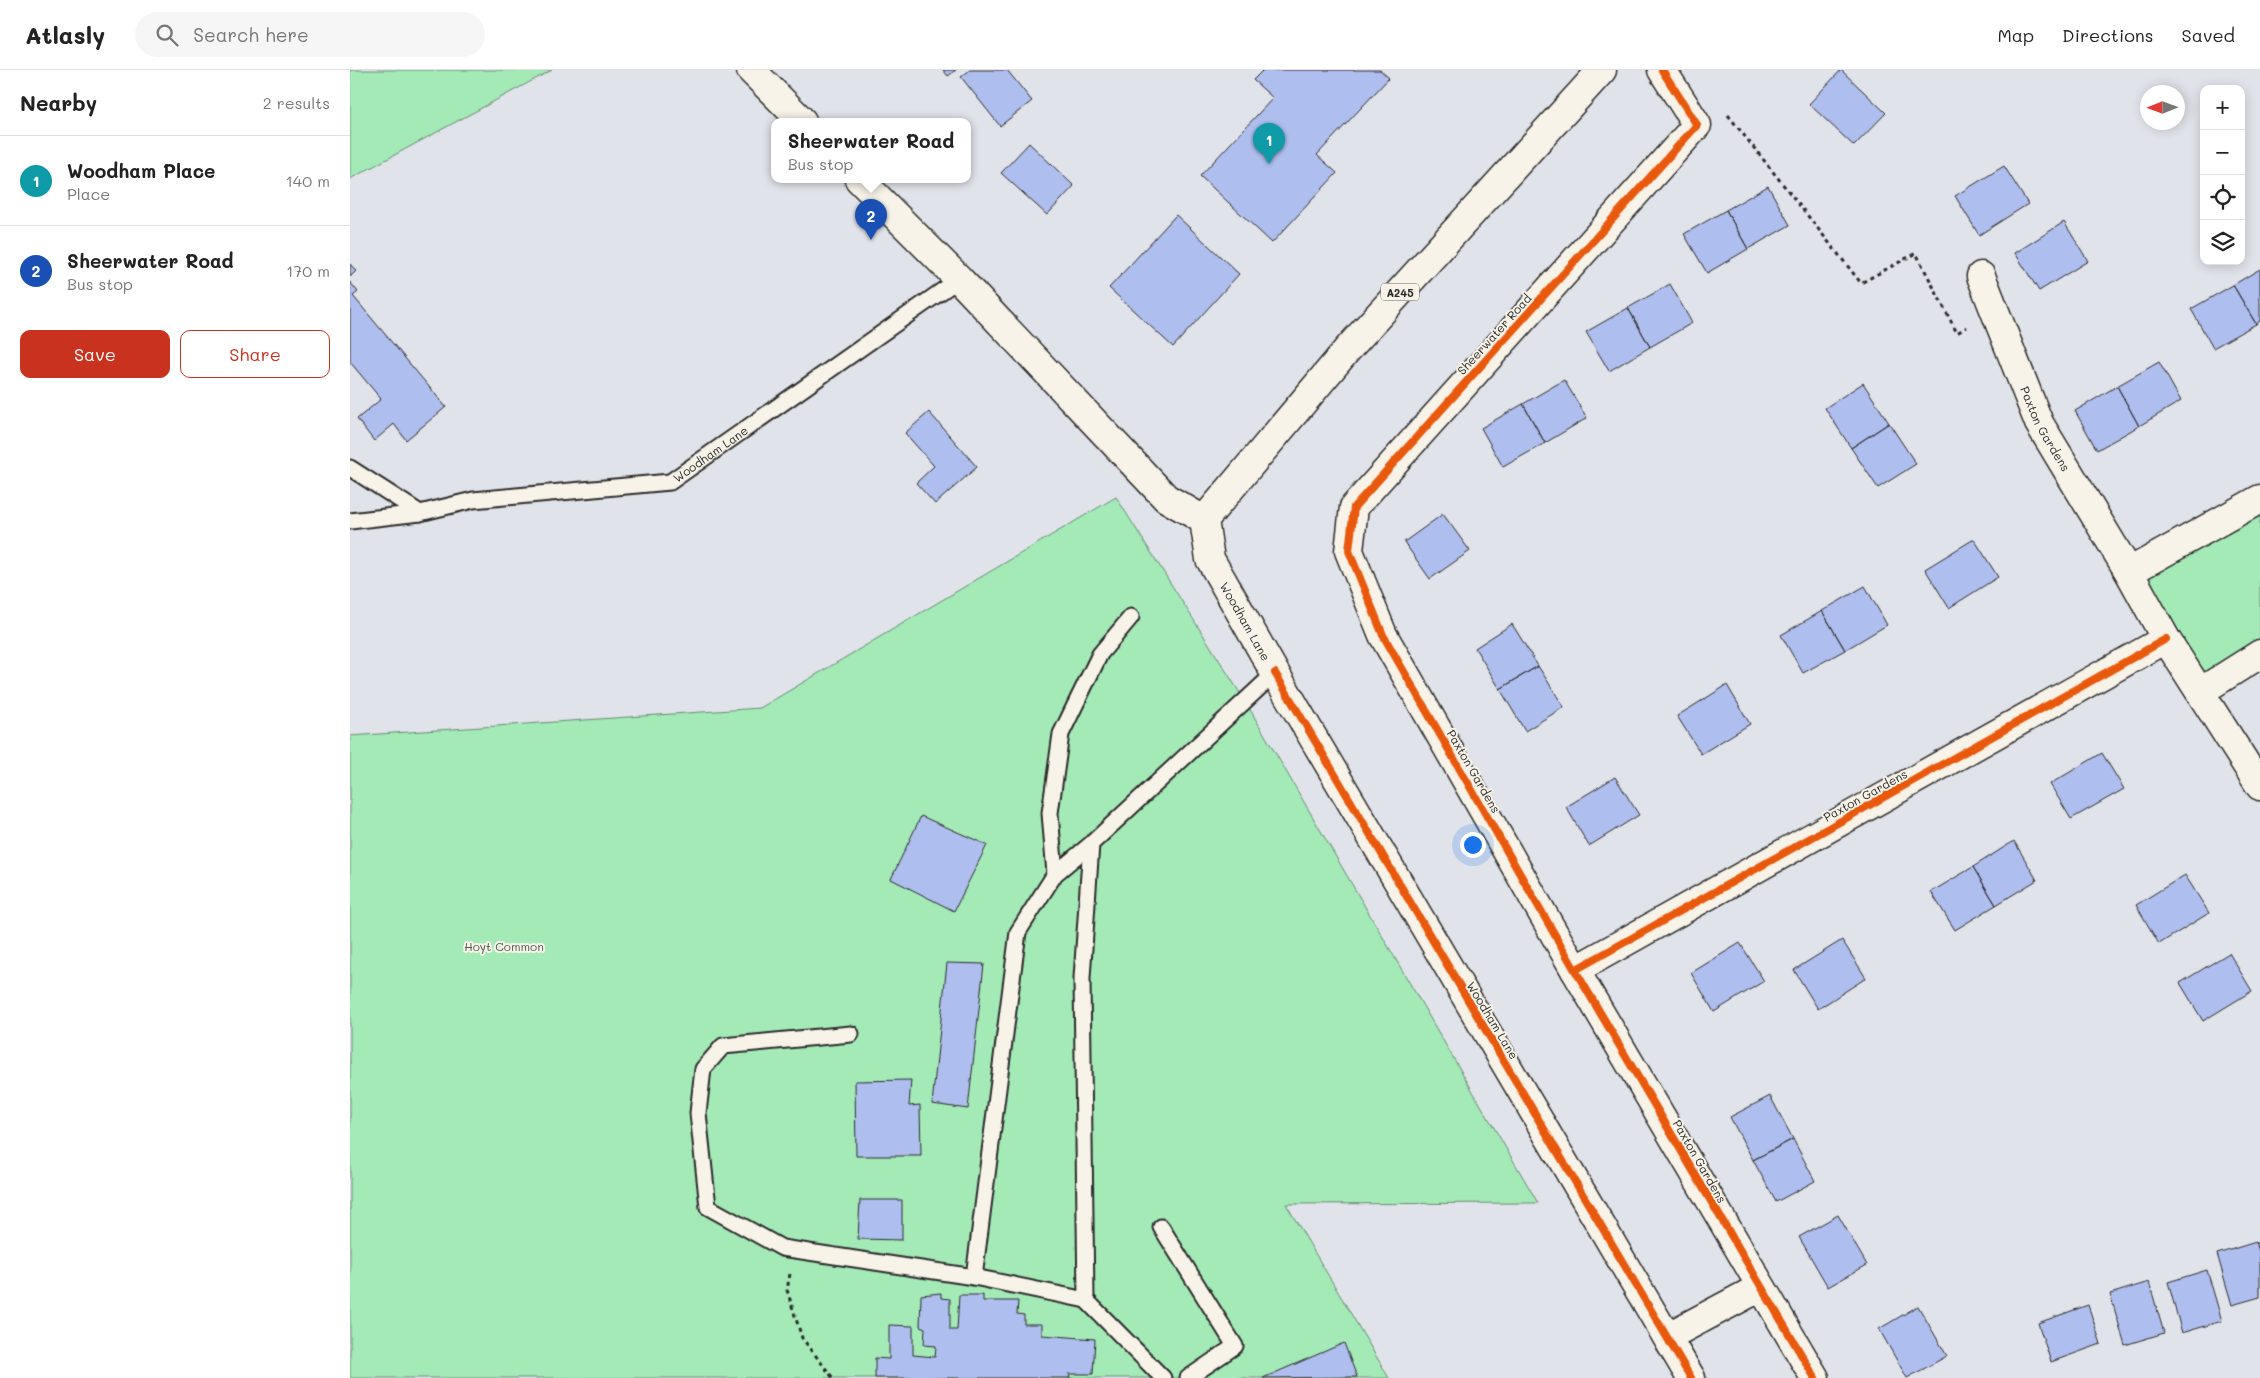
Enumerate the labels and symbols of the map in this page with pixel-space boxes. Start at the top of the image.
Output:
north arrow [2140,85,2185,130]
pin: 1 [1253,123,1285,164]
pin: 2 [855,199,887,240]
road number: A245 [1381,283,1419,300]
street label: Sheerwater Road [1453,290,1535,378]
street label: Paxton Gardens [2017,384,2074,474]
street label: Woodham Lane [670,422,751,486]
street label: Woodham Lane [1217,579,1274,663]
street label: Paxton Gardens [1444,726,1504,816]
street label: Paxton Gardens [1820,765,1910,825]
your location [1460,832,1486,858]
park label: Hoyt Common [464,938,544,954]
street label: Woodham Lane [1464,978,1522,1062]
street label: Paxton Gardens [1670,1116,1730,1206]

